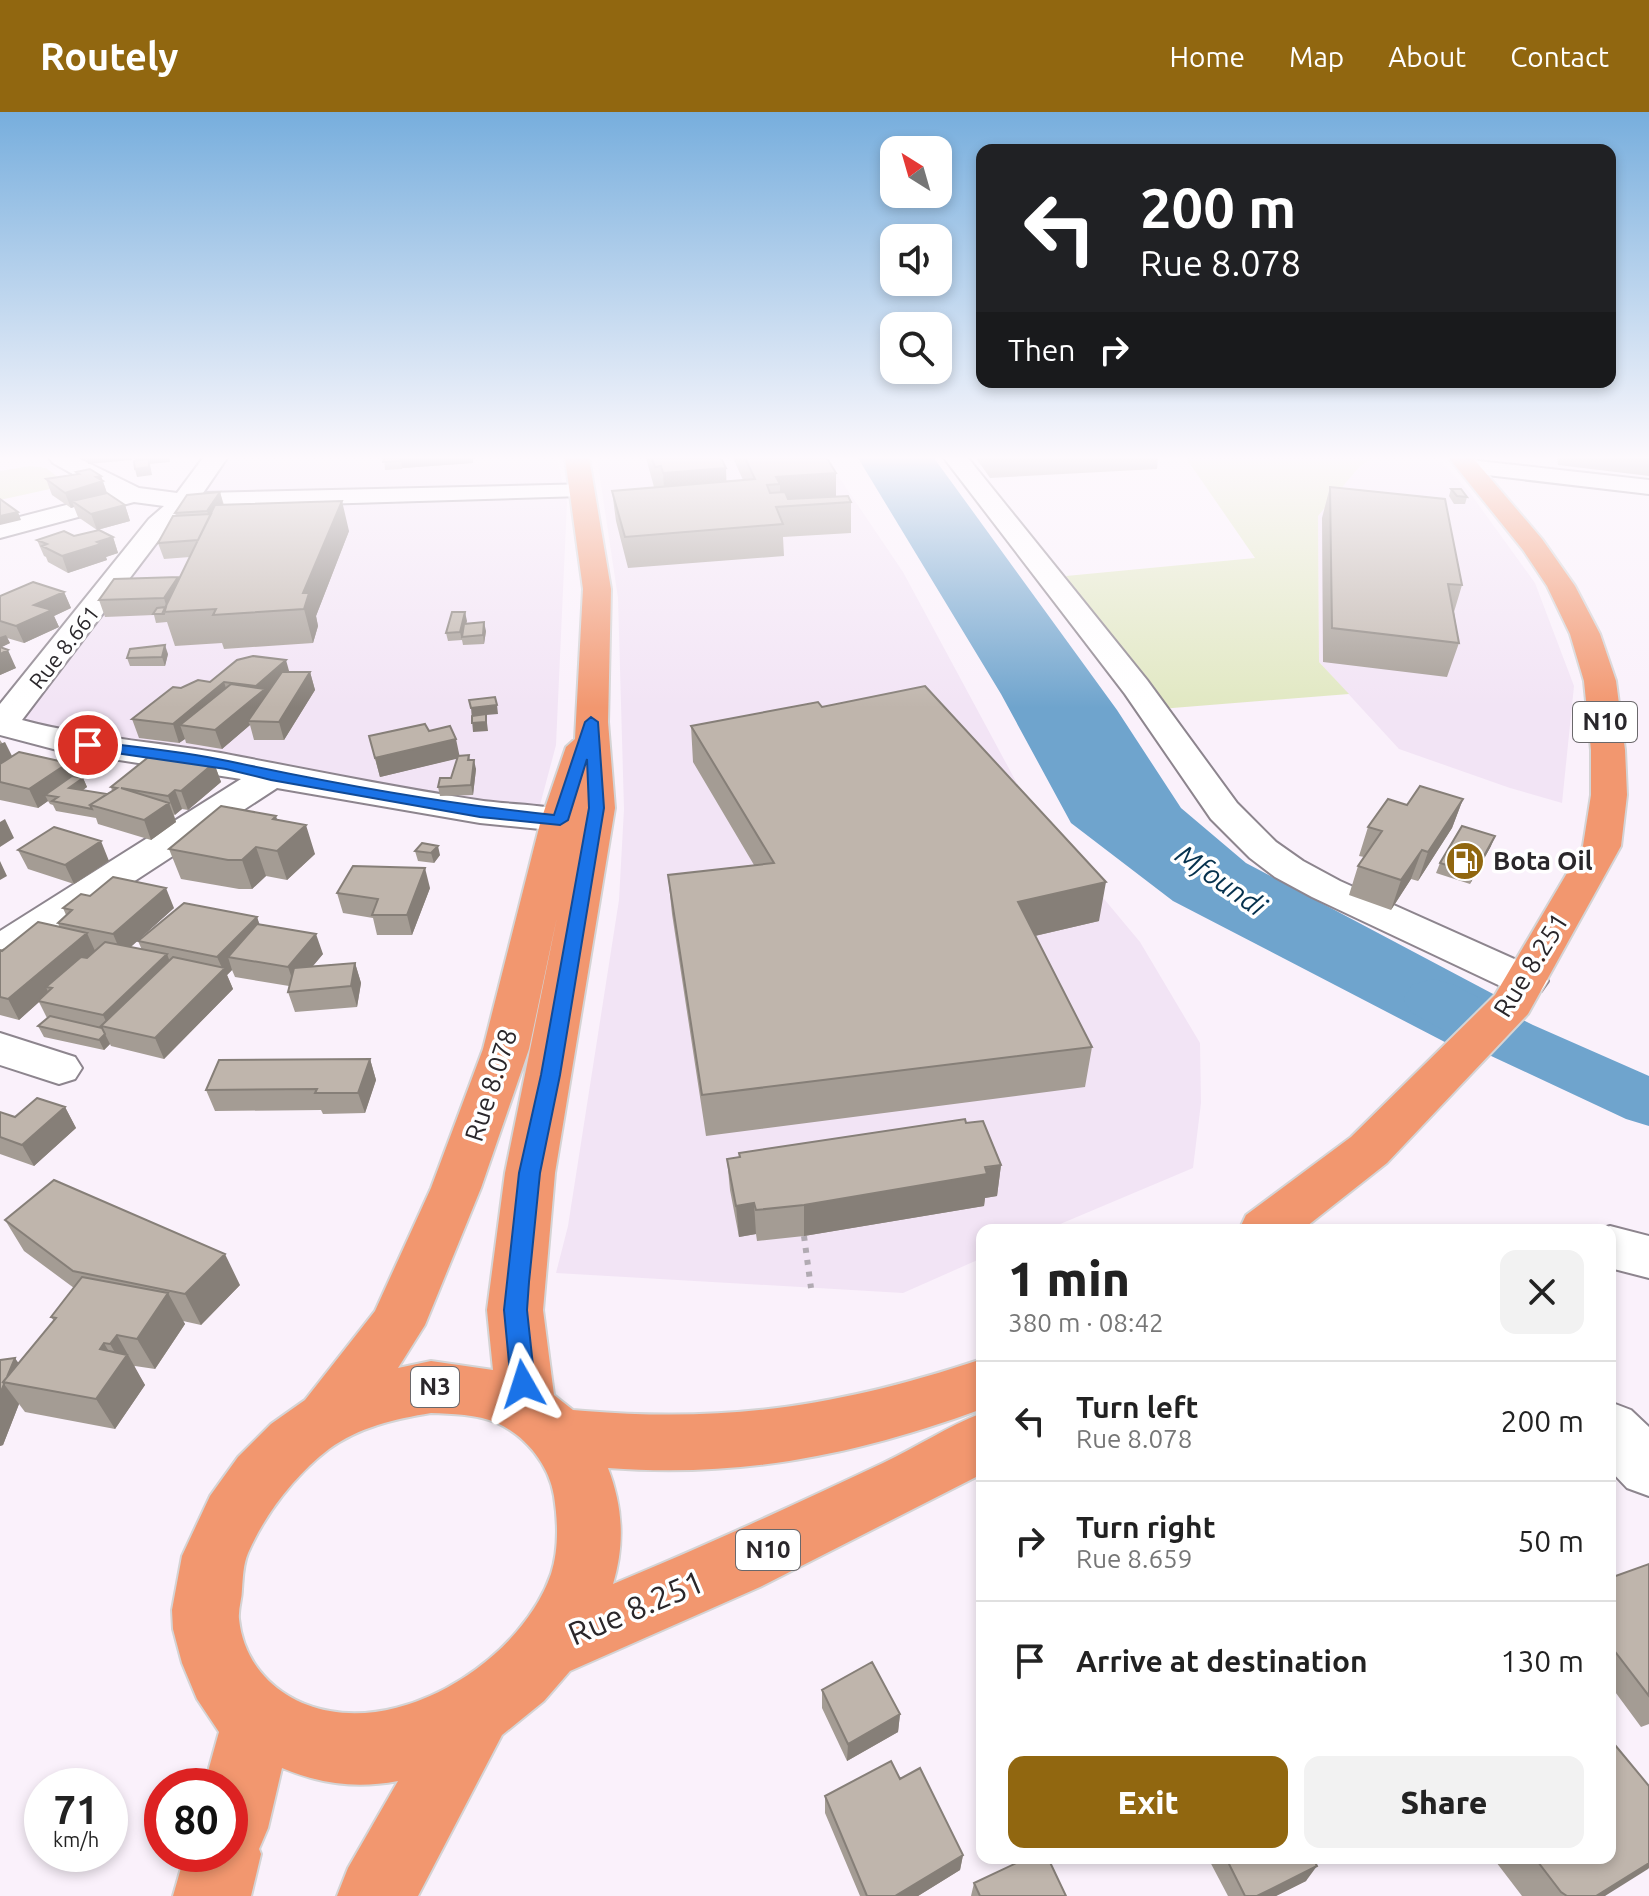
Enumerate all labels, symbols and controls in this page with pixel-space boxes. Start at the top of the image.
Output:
text: Routely [40,35,178,77]
text: Home [1170,41,1245,72]
text: Map [1289,41,1344,72]
text: About [1388,41,1466,72]
text: Contact [1510,41,1609,72]
north arrow [880,136,952,208]
map controls [880,136,952,384]
icon: left [1008,176,1112,280]
text: 200 m [1140,176,1296,239]
button: sound [880,224,952,296]
text: Rue 8.078 [1140,242,1301,283]
button: search [880,312,952,384]
icon: right [1092,328,1136,372]
text: Then [1008,333,1076,367]
street label: Rue 8.661 [23,600,104,693]
road number: N10 [1573,702,1637,742]
pin [54,711,122,779]
icon: arrive [66,723,110,767]
water label: Mfoundi [1171,838,1273,922]
fuel station icon: Bota Oil [1444,840,1486,882]
place label: Bota Oil [1493,846,1593,875]
street label: Rue 8.251 [1487,908,1574,1022]
street label: Rue 8.078 [459,1025,522,1145]
button: close [1500,1250,1584,1334]
text: 1 min [1008,1251,1130,1305]
text: 380 m · 08:42 [1008,1308,1164,1337]
position arrow [481,1342,565,1426]
road number: N3 [411,1367,459,1407]
text: Turn left [1076,1390,1198,1424]
icon: left [1008,1399,1052,1443]
text: 200 m [1500,1404,1584,1438]
text: Rue 8.078 [1076,1424,1192,1453]
text: Turn right [1076,1510,1216,1544]
icon: right [1008,1519,1052,1563]
text: 50 m [1517,1524,1584,1558]
road number: N10 [736,1530,800,1570]
text: Rue 8.659 [1076,1544,1192,1573]
street label: Rue 8.251 [563,1563,709,1652]
icon: arrive [1008,1639,1052,1683]
text: Arrive at destination [1076,1644,1368,1678]
text: 130 m [1500,1644,1584,1678]
button: Exit [1008,1756,1288,1848]
button: Share [1304,1756,1584,1848]
speed limit sign: 80 [144,1768,248,1872]
text: 71 [53,1787,99,1832]
text: km/h [53,1828,99,1851]

